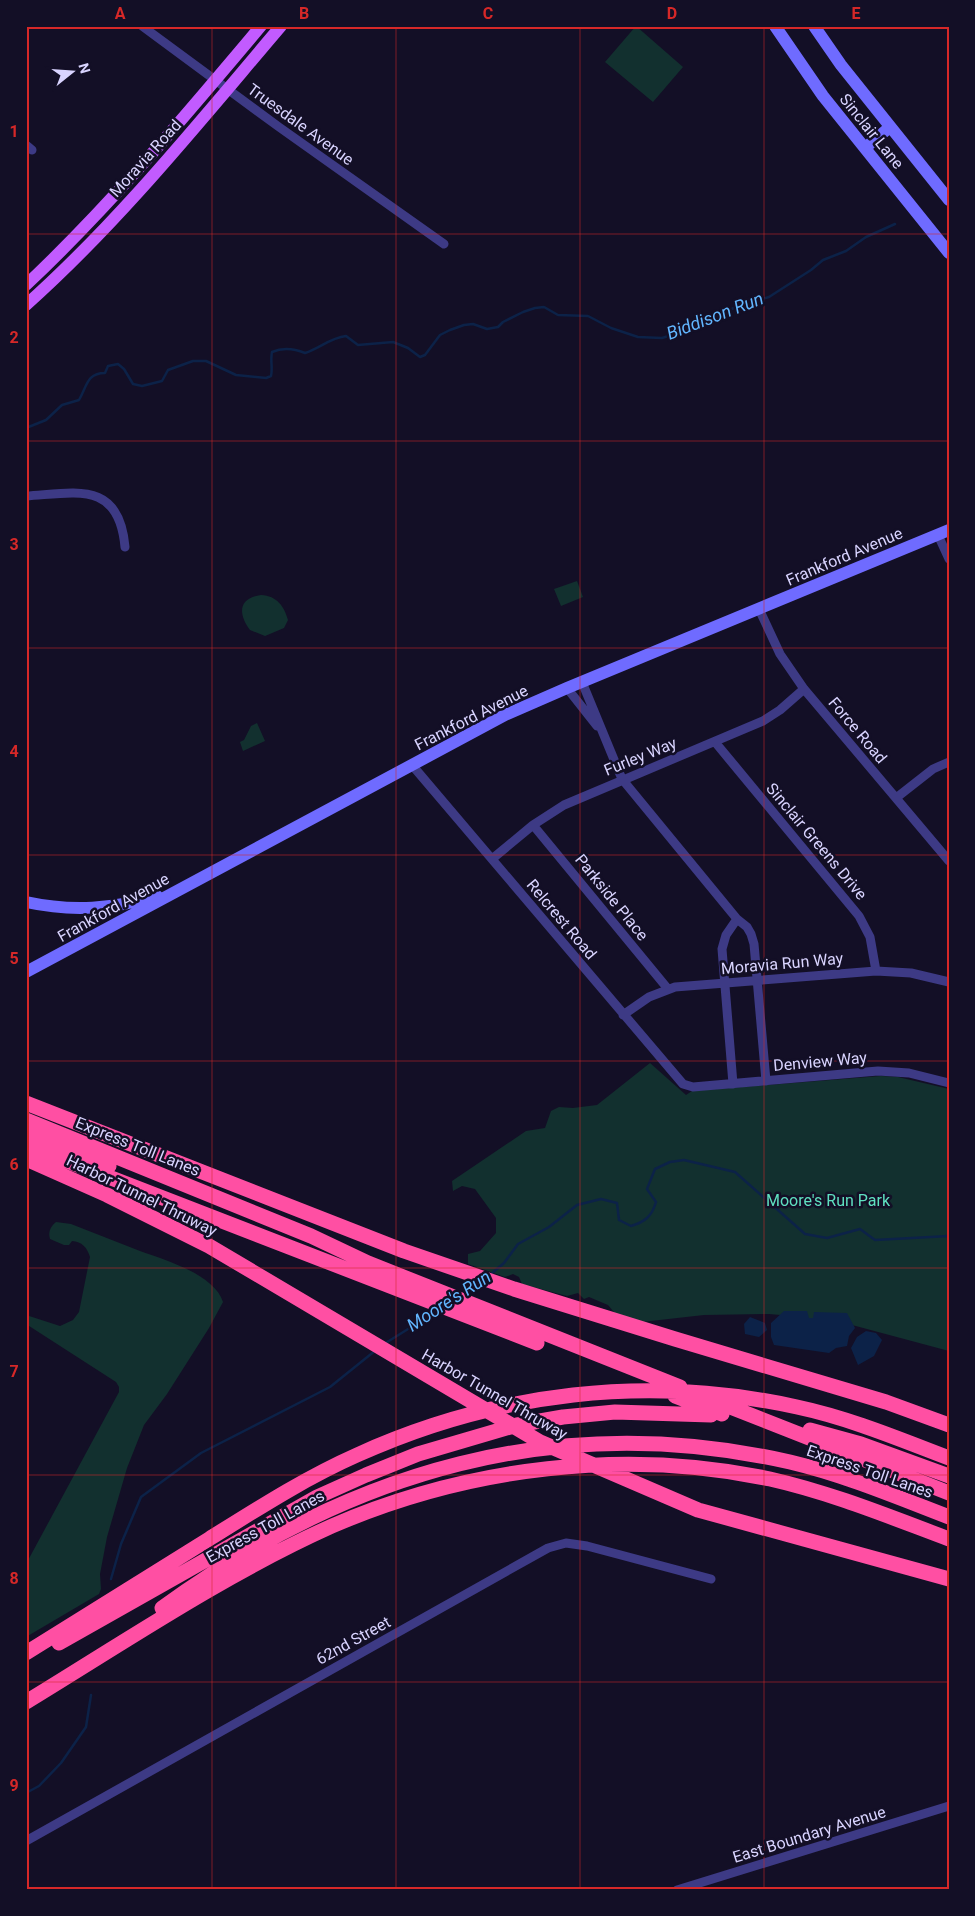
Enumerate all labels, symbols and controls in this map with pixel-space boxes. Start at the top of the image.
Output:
text: A [115,4,126,23]
text: B [299,4,309,23]
text: C [483,4,493,23]
text: D [667,4,677,23]
text: E [852,4,861,23]
north arrow [48,48,98,98]
text: N [75,61,94,75]
street label: Truesdale Avenue [244,80,357,169]
street label: Sinclair Lane [836,90,908,173]
street label: Moravia Road [106,116,185,201]
text: 1 [9,122,19,141]
water label: Biddison Run [663,287,766,344]
text: 2 [9,328,19,347]
street label: Frankford Avenue [783,523,905,590]
text: 3 [9,535,19,554]
street label: Frankford Avenue [411,681,531,754]
street label: Force Road [824,693,891,767]
street label: Furley Way [601,733,680,780]
text: 4 [9,742,19,761]
street label: Sinclair Greens Drive [762,779,871,904]
street label: Parkside Place [571,850,652,944]
street label: Frankford Avenue [54,869,172,946]
street label: Relcrest Road [523,875,601,963]
text: 5 [9,949,19,968]
street label: Moravia Run Way [720,949,844,978]
street label: Denview Way [772,1048,868,1075]
street label: Express Toll Lanes [73,1113,203,1180]
street label: Harbor Tunnel Thruway [64,1151,220,1240]
text: 6 [9,1155,19,1174]
park label: Moore's Run Park [766,1191,891,1210]
water label: Moore's Run [403,1266,495,1335]
street label: Harbor Tunnel Thruway [419,1345,571,1444]
text: 7 [9,1362,19,1381]
street label: Express Toll Lanes [804,1441,936,1502]
street label: Express Toll Lanes [203,1486,328,1567]
text: 8 [9,1569,19,1588]
street label: 62nd Street [313,1612,394,1669]
text: 9 [9,1776,19,1795]
street label: East Boundary Avenue [730,1802,888,1867]

